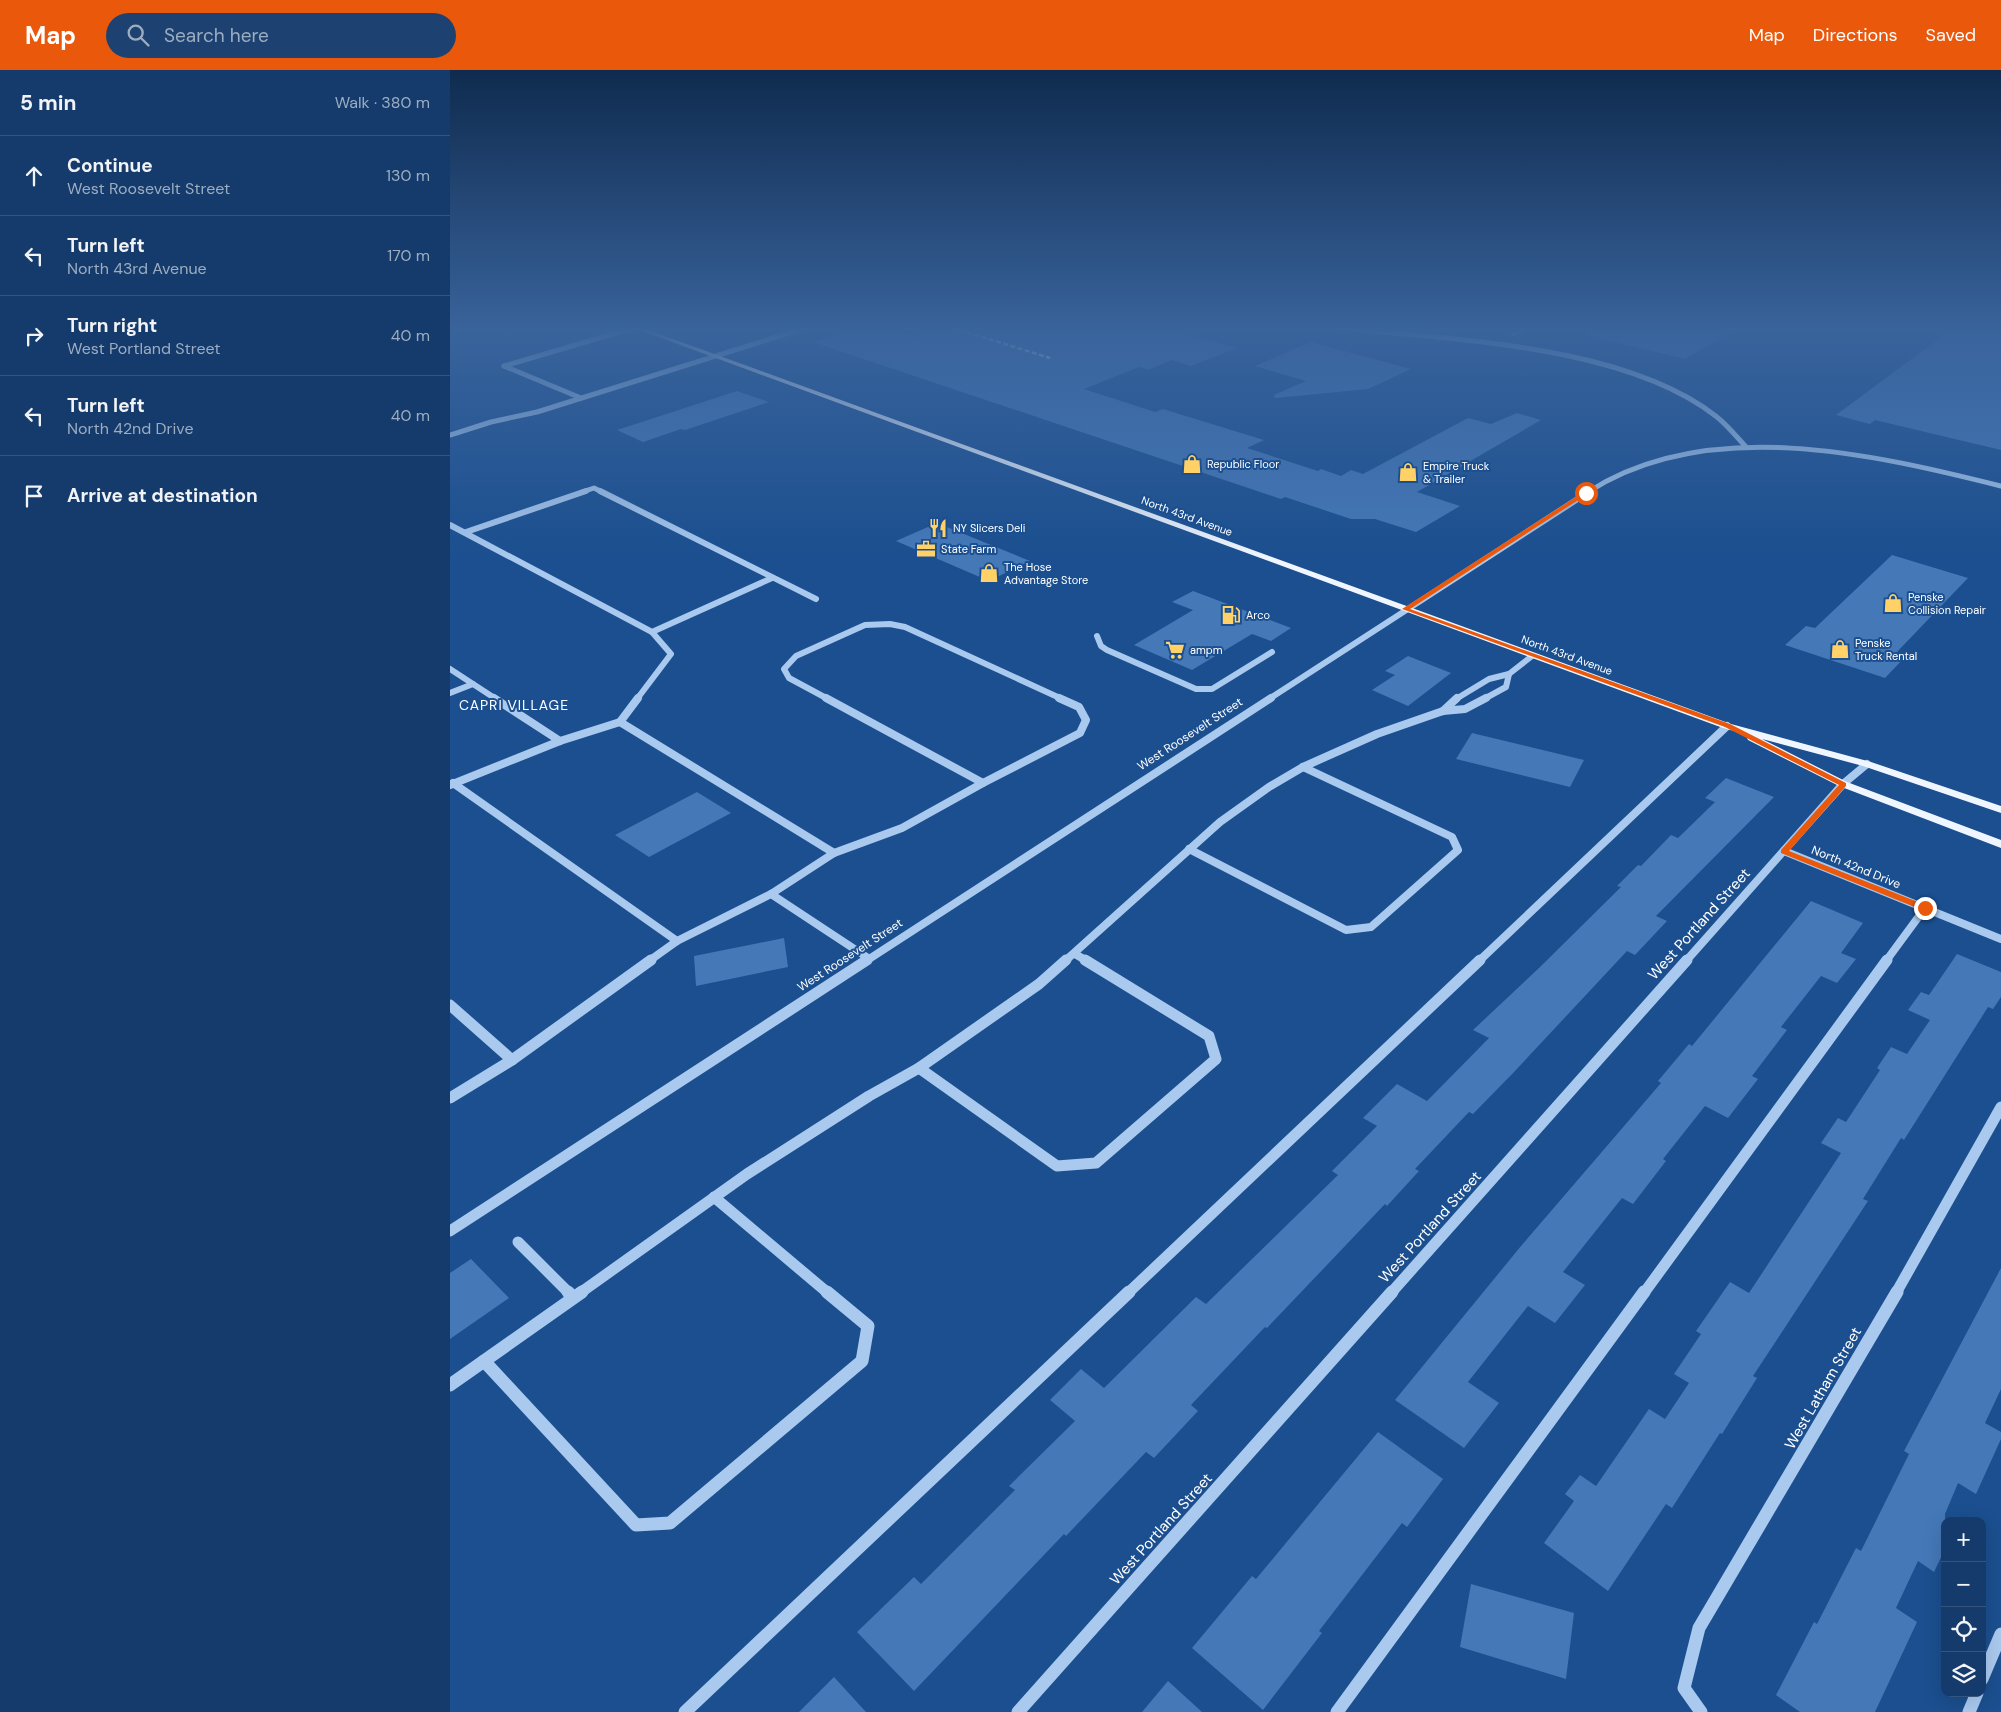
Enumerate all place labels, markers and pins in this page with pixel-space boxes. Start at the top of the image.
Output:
shop icon: Republic Floor [1181,453,1203,475]
place label: Republic Floor [1207,457,1279,471]
place label: Empire Truck & Trailer [1423,459,1490,486]
shop icon: Empire Truck & Trailer [1397,461,1419,483]
restaurant icon: NY Slicers Deli [927,517,949,539]
place label: NY Slicers Deli [953,521,1025,535]
office icon: State Farm [915,538,937,560]
place label: State Farm [941,542,996,556]
place label: The Hose Advantage Store [1004,560,1088,587]
shop icon: The Hose Advantage Store [978,562,1000,584]
place label: Penske Collision Repair [1908,590,1986,617]
shop icon: Penske Collision Repair [1882,592,1904,614]
fuel station icon: Arco [1220,604,1242,626]
place label: Arco [1246,608,1270,622]
place label: Penske Truck Rental [1855,636,1917,663]
shop icon: Penske Truck Rental [1829,638,1851,660]
supermarket icon: ampm [1164,639,1186,661]
place label: ampm [1190,643,1223,657]

